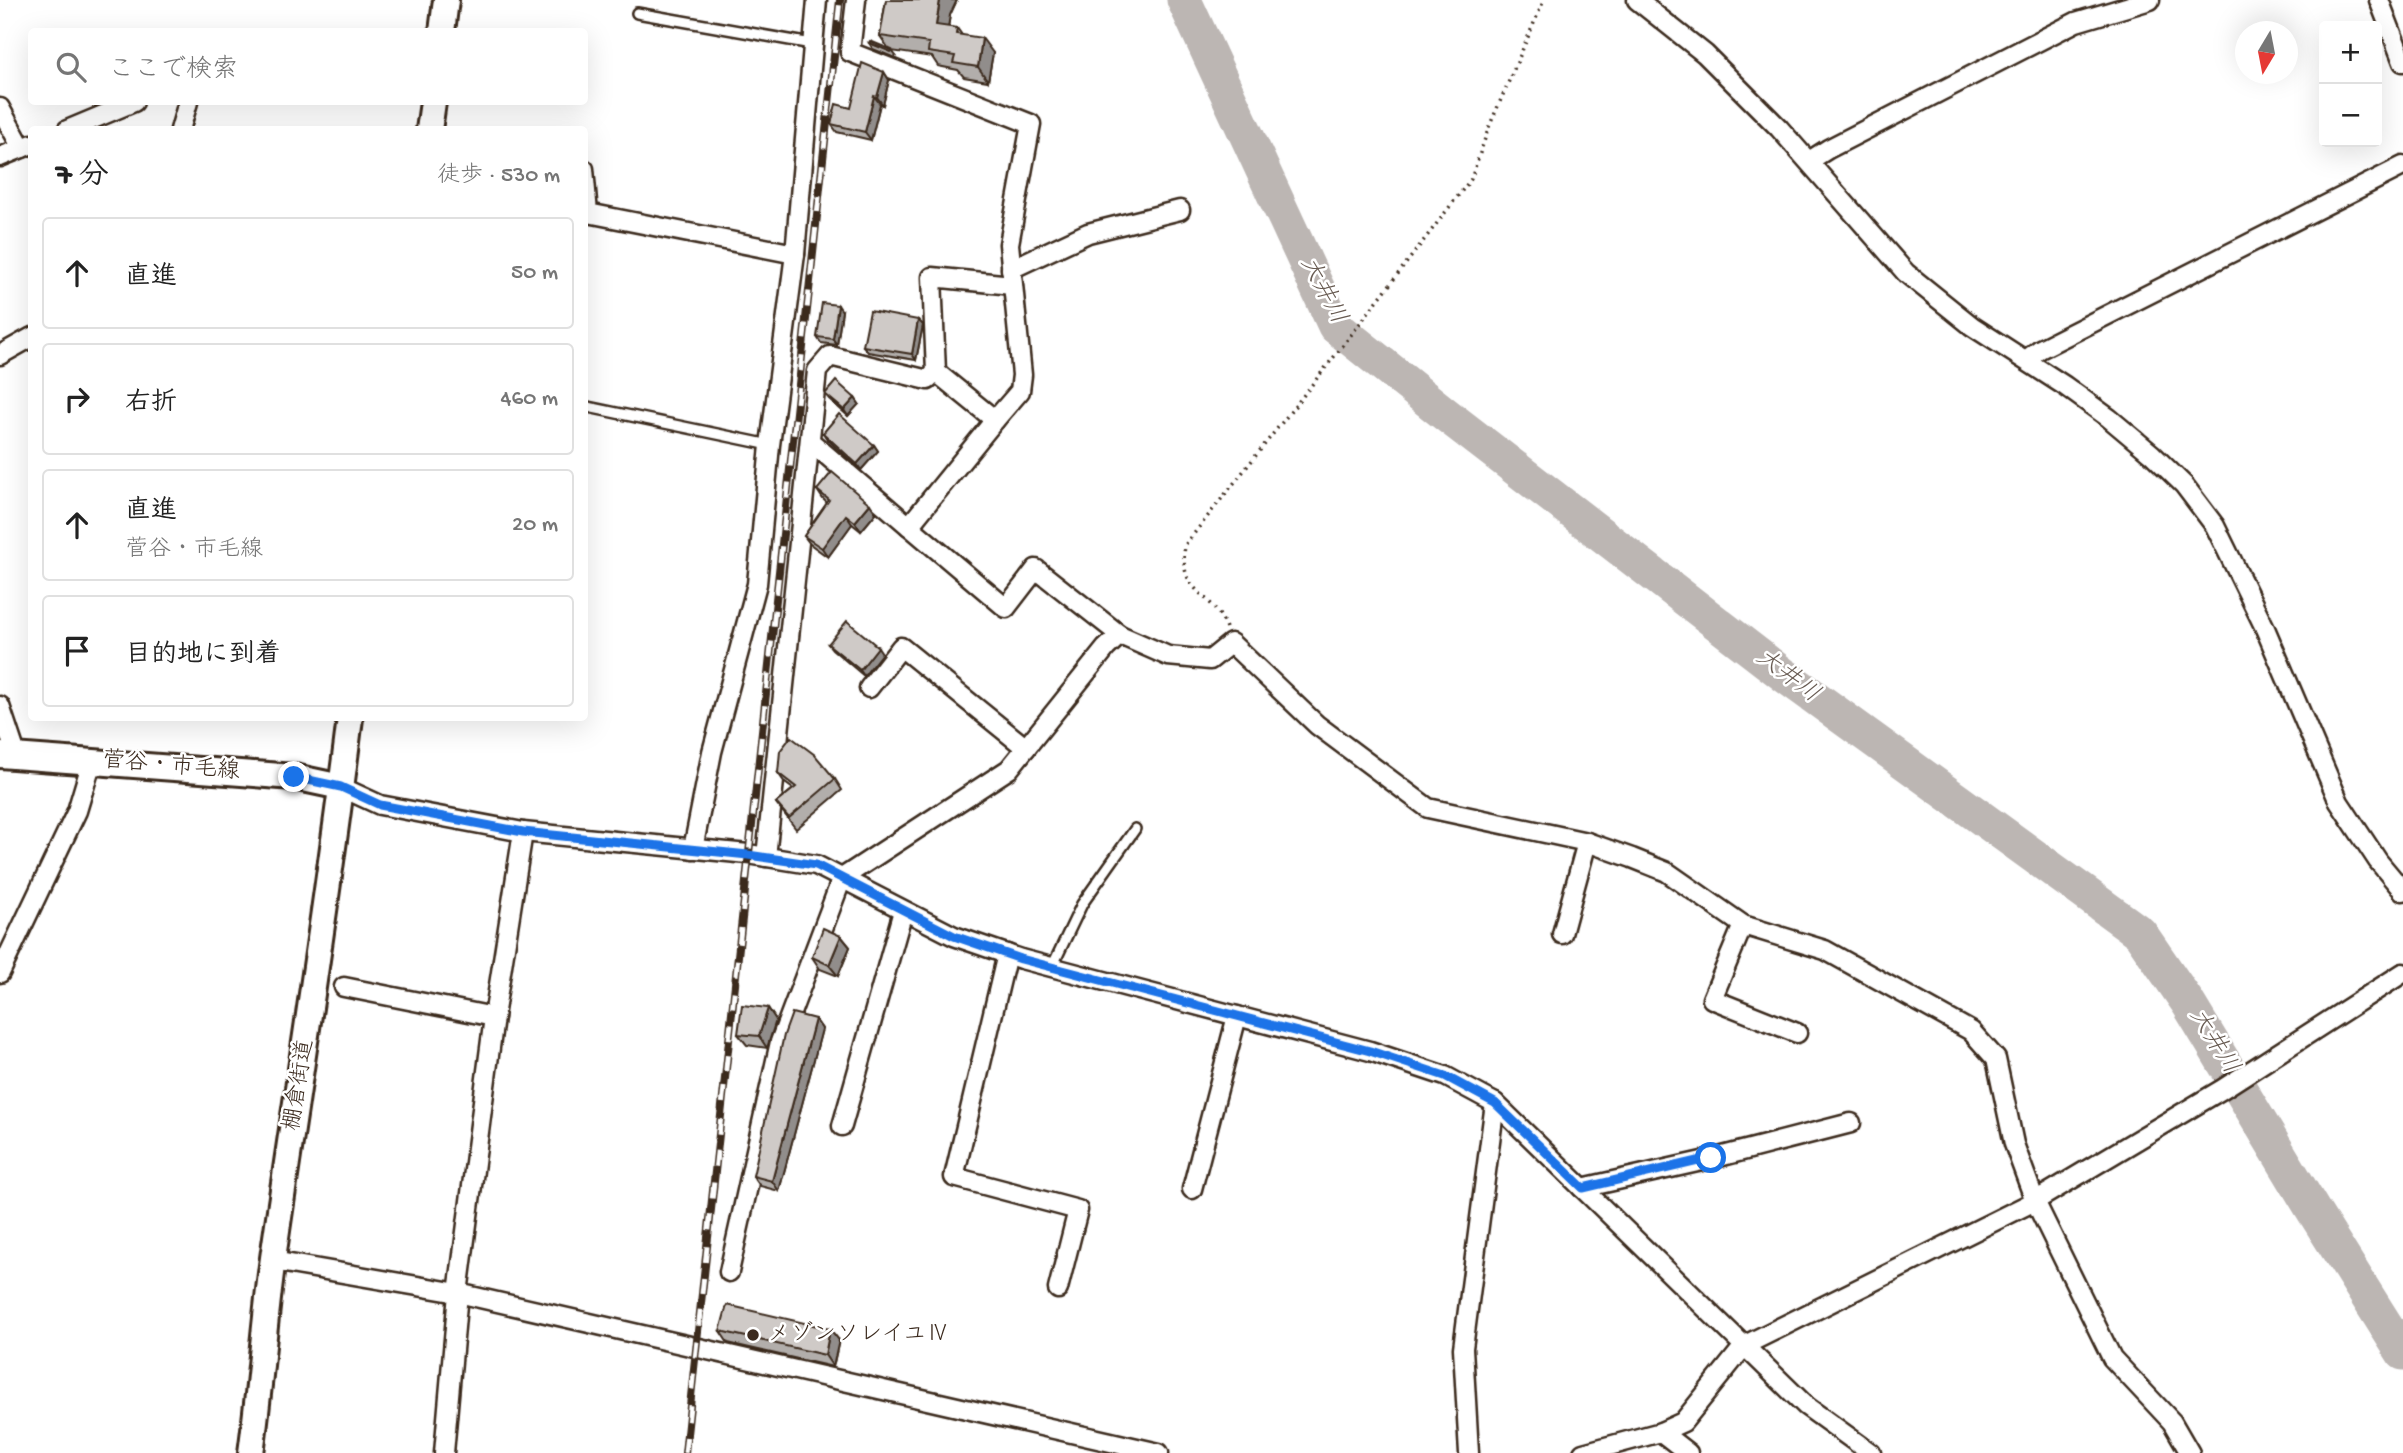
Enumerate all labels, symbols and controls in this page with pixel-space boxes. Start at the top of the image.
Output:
north arrow [2235,21,2298,84]
map controls [2319,21,2382,147]
button: + [2319,21,2382,84]
search box [28,28,588,105]
icon: search [52,48,90,86]
text: ここで検索 [108,56,238,87]
button: − [2319,84,2382,147]
text: 7 分 [56,160,109,195]
text: 徒歩 · 530 m [437,163,560,190]
water label: 大井川 [1292,252,1353,330]
icon: ahead [58,254,96,292]
text: 50 m [511,260,558,287]
text: 直進 [125,263,177,294]
icon: right [58,380,96,418]
text: 460 m [501,386,558,413]
text: 右折 [125,389,177,420]
text: 直進 [125,497,177,528]
icon: ahead [58,506,96,544]
text: 20 m [512,512,558,539]
text: 菅谷・市毛線 [125,537,263,564]
icon: arrive [58,632,96,670]
text: 目的地に到着 [125,641,281,672]
water label: 大井川 [1750,643,1825,710]
street label: 菅谷・市毛線 [101,747,241,786]
route end [278,761,309,792]
water label: 大井川 [2182,1003,2245,1080]
street label: 棚倉街道 [278,1037,321,1133]
route start [1695,1142,1726,1173]
place label: メゾンソレイユⅣ [767,1321,949,1349]
marker: メゾンソレイユⅣ [745,1327,761,1343]

